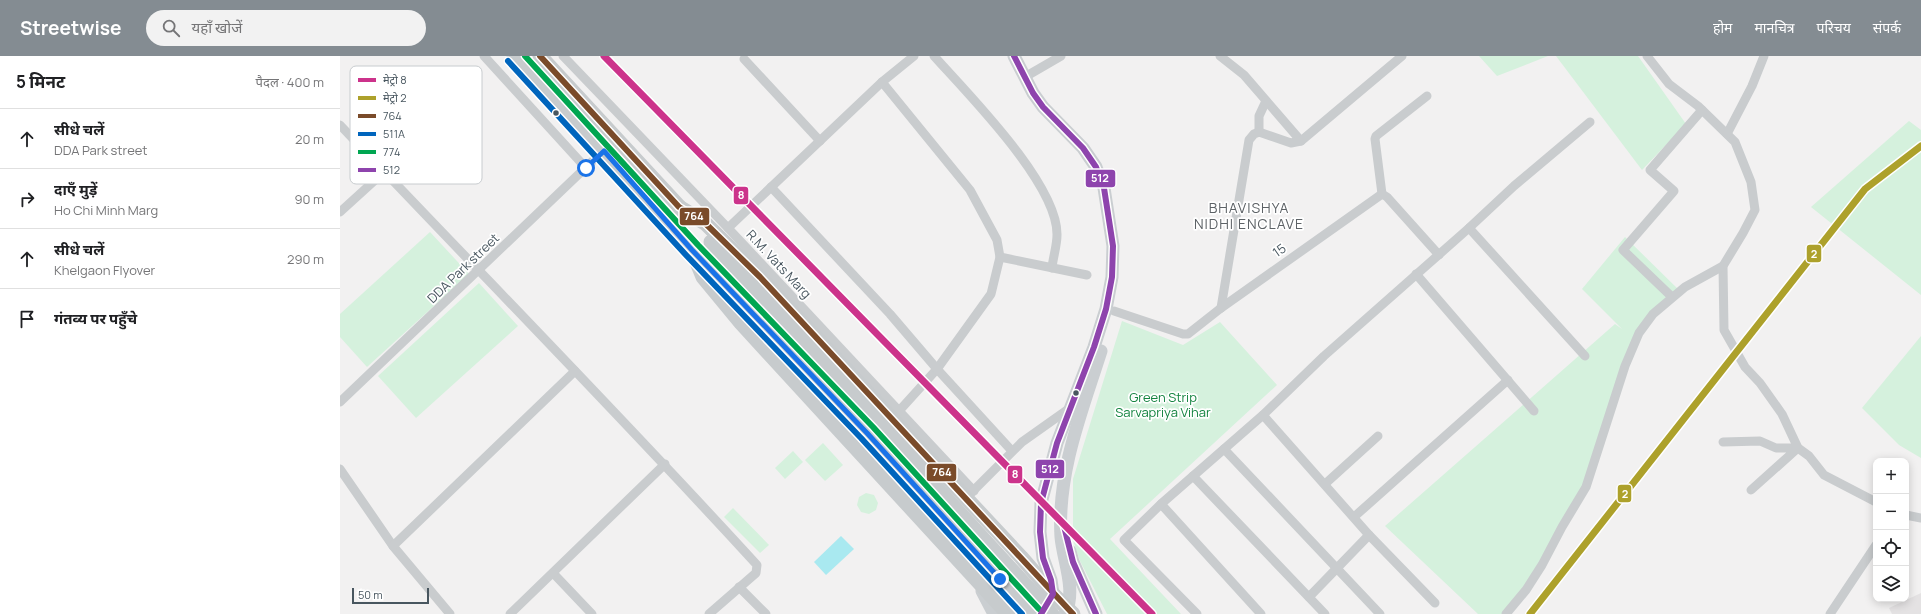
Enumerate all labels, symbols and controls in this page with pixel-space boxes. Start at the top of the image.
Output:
search box [146,10,426,46]
text: Streetwise [20,15,122,41]
icon: search [160,17,182,39]
text: यहाँ खोजें [192,17,242,38]
text: होम [1713,18,1732,37]
text: मानचित्र [1754,18,1795,37]
text: परिचय [1817,18,1851,37]
text: संपर्क [1873,18,1901,37]
legend [350,66,482,184]
text: 5 मिनट [16,70,65,93]
text: मेट्रो 8 [383,72,407,87]
text: पैदल · 400 m [256,73,324,91]
text: मेट्रो 2 [383,90,406,105]
text: 764 [383,108,402,123]
unlabelled marker [551,108,561,118]
text: सीधे चलें [54,119,104,140]
text: 511A [383,126,405,141]
icon: ahead [16,128,38,150]
text: 20 m [295,130,324,148]
text: DDA Park street [54,141,148,159]
text: 774 [383,144,400,159]
route start [577,159,595,177]
text: 512 [383,162,400,177]
line badge: 512 [1085,169,1116,188]
text: 512 [1091,170,1109,185]
text: दाएँ मुड़ें [54,179,97,200]
line badge: 8 [733,186,749,205]
text: 8 [738,187,745,202]
icon: right [16,188,38,210]
text: 90 m [294,190,324,208]
district label: BHAVISHYA NIDHI ENCLAVE [1194,198,1304,233]
text: Ho Chi Minh Marg [54,201,158,219]
line badge: 764 [679,207,710,226]
text: 764 [684,208,704,223]
street label: R.M. Vats Marg [743,226,815,302]
street label: DDA Park street [423,229,503,307]
text: सीधे चलें [54,239,104,260]
street label: 15 [1269,239,1289,261]
line badge: 2 [1806,244,1822,263]
text: 2 [1811,246,1817,261]
icon: ahead [16,248,38,270]
text: 290 m [287,250,324,268]
text: Khelgaon Flyover [54,261,155,279]
icon: arrive [16,308,38,330]
text: गंतव्य पर पहुँचे [54,308,137,329]
unlabelled marker [1071,388,1081,398]
park label: Green Strip Sarvapriya Vihar [1115,388,1211,421]
map controls [1873,458,1909,602]
button: + [1873,458,1909,494]
line badge: 512 [1035,459,1065,479]
text: 512 [1041,461,1059,476]
line badge: 764 [926,463,957,482]
text: 764 [932,464,952,479]
line badge: 8 [1007,465,1023,484]
text: 8 [1012,466,1019,481]
line badge: 2 [1617,484,1632,503]
text: 2 [1622,486,1628,501]
button: − [1873,494,1909,530]
button: locate [1873,530,1909,566]
button: layers [1873,566,1909,602]
route end [991,570,1009,588]
scale bar [352,586,429,605]
text: 50 m [358,587,383,602]

